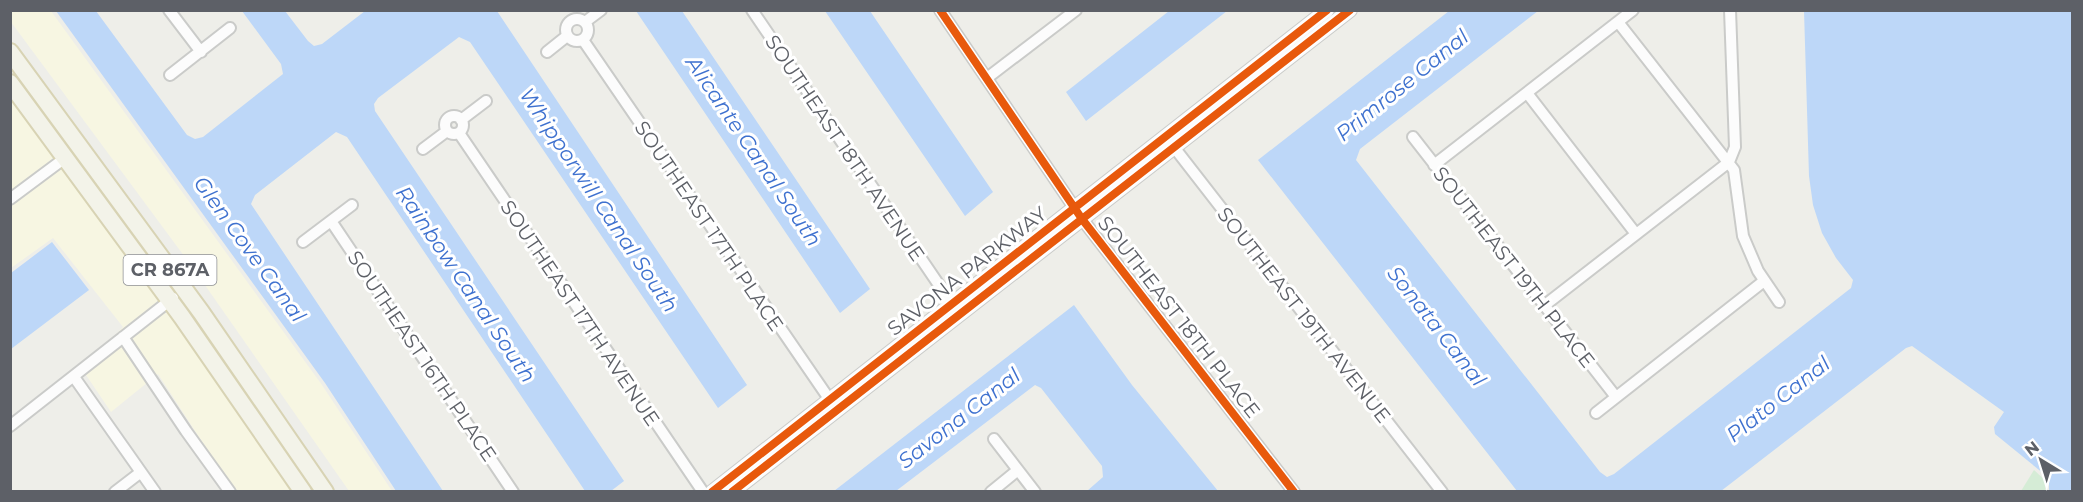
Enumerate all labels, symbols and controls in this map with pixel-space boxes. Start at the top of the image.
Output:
water label: Primrose Canal [1331,24,1474,146]
street label: SOUTHEAST 18TH AVENUE [760,30,930,266]
water label: Alicante Canal South [680,49,827,251]
water label: Whipporwill Canal South [515,83,683,317]
street label: SOUTHEAST 17TH PLACE [630,116,788,336]
street label: SOUTHEAST 19TH PLACE [1428,162,1600,372]
water label: Glen Cove Canal [189,171,311,327]
water label: Rainbow Canal South [391,181,541,387]
street label: SOUTHEAST 17TH AVENUE [495,196,665,430]
street label: SAVONA PARKWAY [883,201,1052,341]
street label: SOUTHEAST 19TH AVENUE [1212,202,1396,428]
street label: SOUTHEAST 18TH PLACE [1093,211,1265,423]
street label: SOUTHEAST 16TH PLACE [343,246,501,466]
road number: CR 867A [124,255,216,285]
water label: Sonata Canal [1382,261,1492,391]
water label: Plato Canal [1721,351,1835,447]
water label: Savona Canal [893,362,1025,473]
north arrow [2011,430,2071,490]
text: N [2021,437,2043,460]

